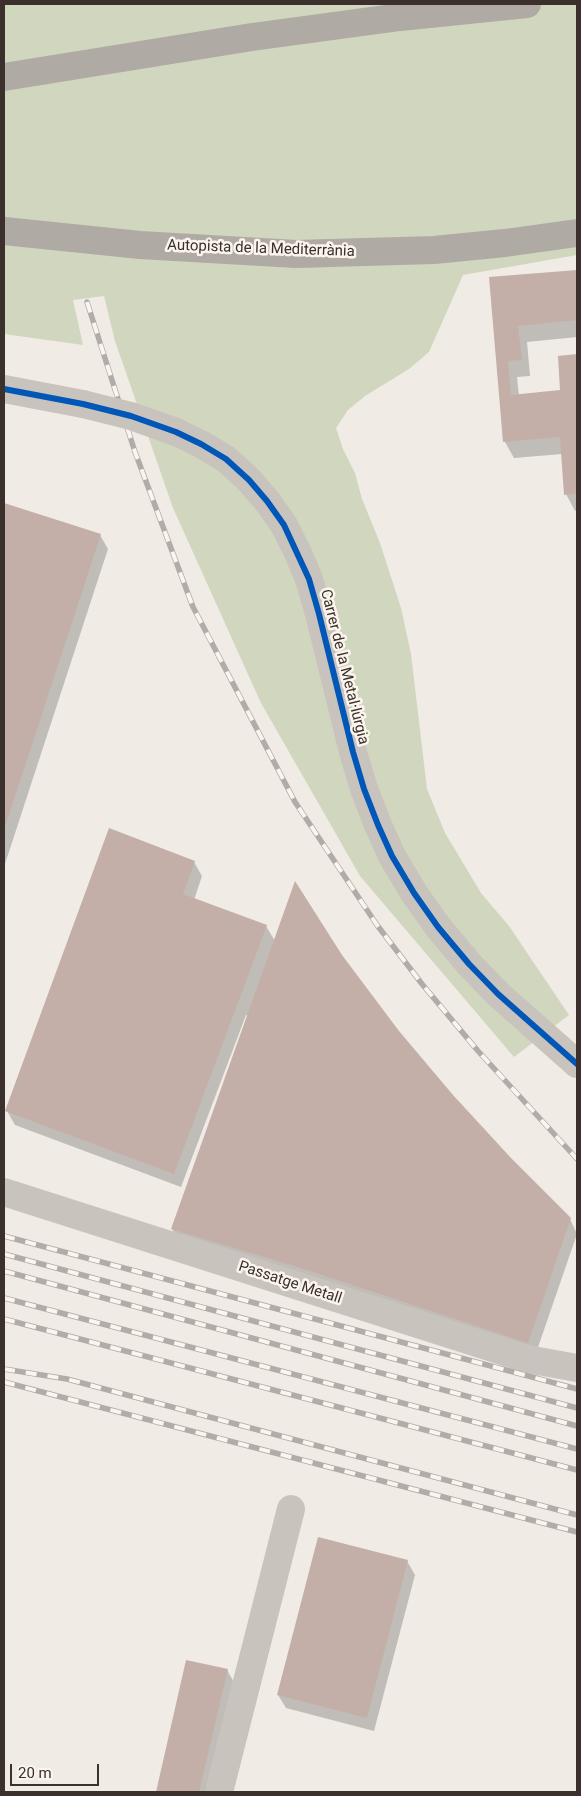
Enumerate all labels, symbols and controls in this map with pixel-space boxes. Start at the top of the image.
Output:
street label: Autopista de la Mediterrània [167,237,355,261]
street label: Carrer de la Metal·lúrgia [316,588,372,746]
street label: Passatge Metall [236,1258,344,1308]
scale bar [12,1754,101,1786]
text: 20 m [18,1764,52,1782]

